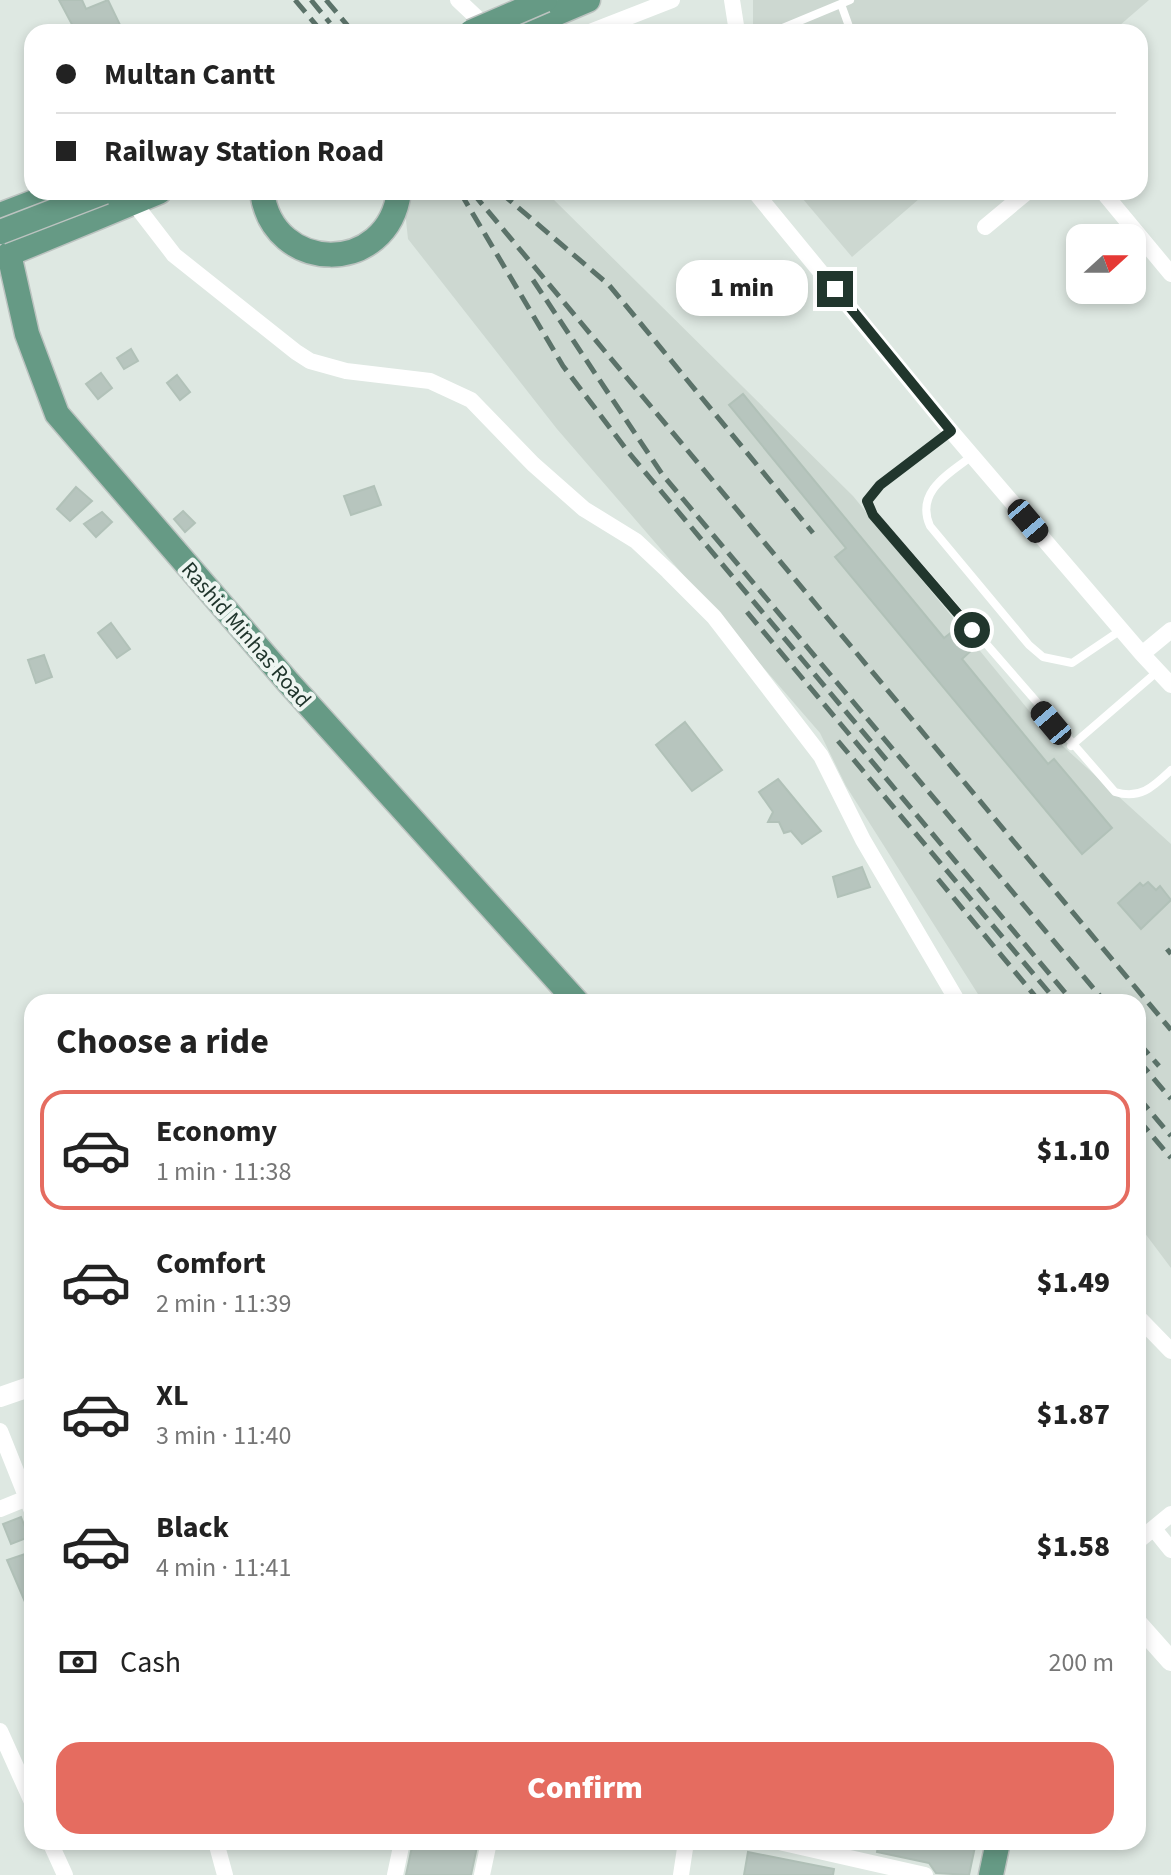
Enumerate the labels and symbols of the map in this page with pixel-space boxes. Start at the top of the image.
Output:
north arrow [1066,224,1146,304]
callout: 1 min [675,261,807,317]
route end [817,271,853,307]
car [1003,495,1053,547]
street label: Rashid Minhas Road [174,555,319,715]
route start [954,612,990,648]
car [1026,697,1076,749]

